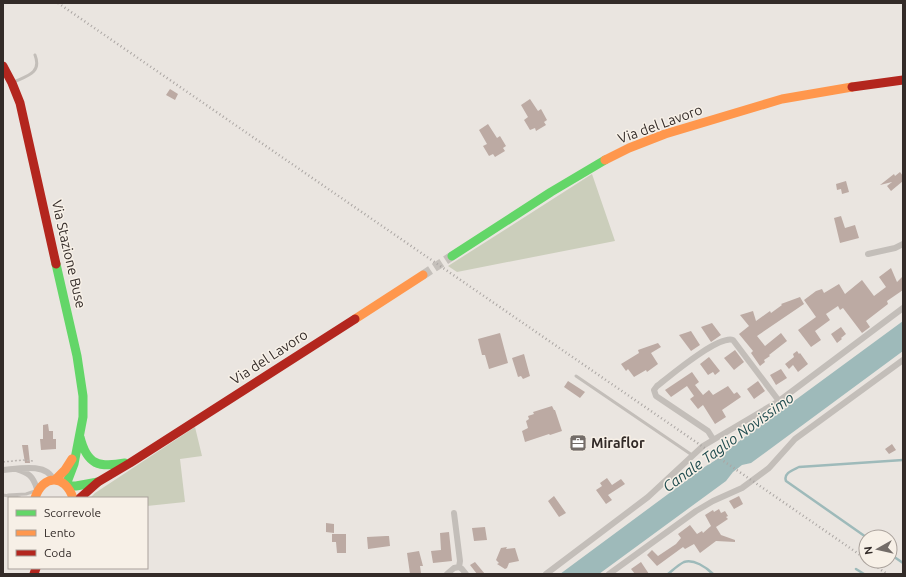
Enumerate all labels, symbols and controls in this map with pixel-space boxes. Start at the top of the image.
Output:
street label: Via del Lavoro [616,101,704,147]
street label: Via Stazione Buse [49,198,89,310]
street label: Via del Lavoro [227,326,311,388]
water label: Canale Taglio Novissimo [659,389,797,495]
office icon: Miraflor [568,433,588,453]
place label: Miraflor [591,435,645,451]
legend [8,497,148,569]
text: Scorrevole [44,506,101,519]
text: Lento [44,526,75,539]
north arrow [858,529,898,569]
text: N [862,545,875,555]
text: Coda [44,546,72,559]

